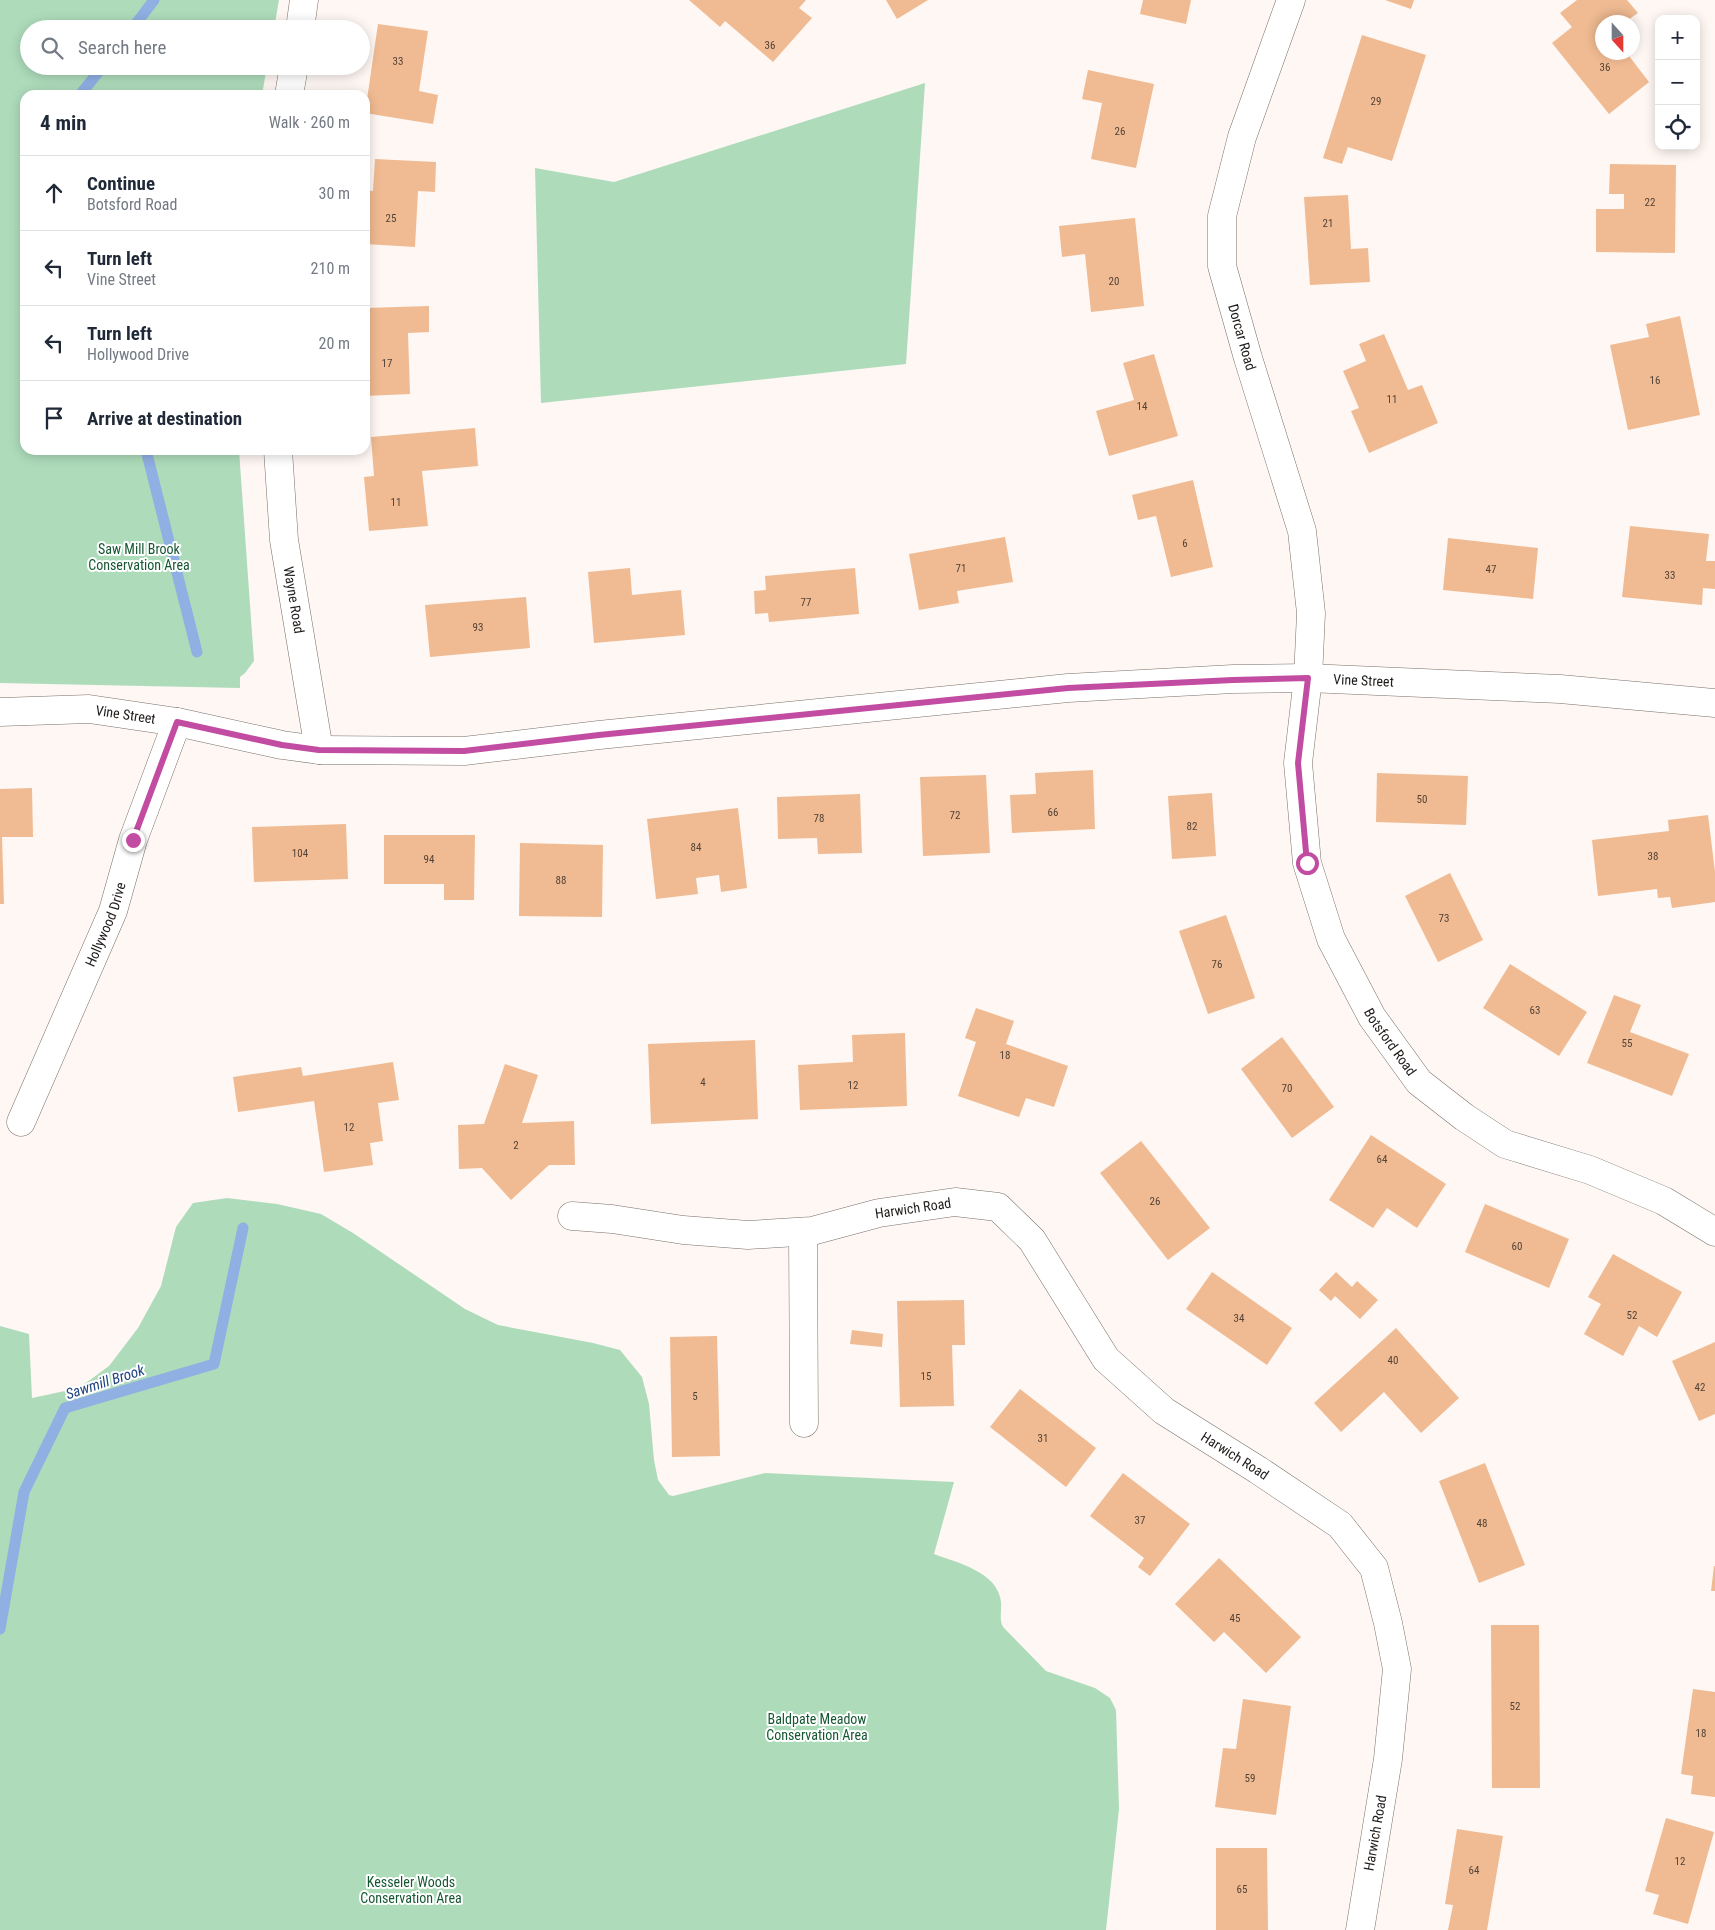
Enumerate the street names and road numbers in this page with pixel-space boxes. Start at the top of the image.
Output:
street label: Dorcar Road [1225,302,1259,372]
street label: Wayne Road [281,565,307,635]
street label: Vine Street [1333,671,1394,690]
street label: Vine Street [94,702,157,727]
street label: Hollywood Drive [82,880,129,969]
street label: Botsford Road [1361,1006,1420,1079]
street label: Harwich Road [874,1195,952,1221]
street label: Harwich Road [1198,1428,1272,1483]
street label: Harwich Road [1360,1794,1390,1872]

